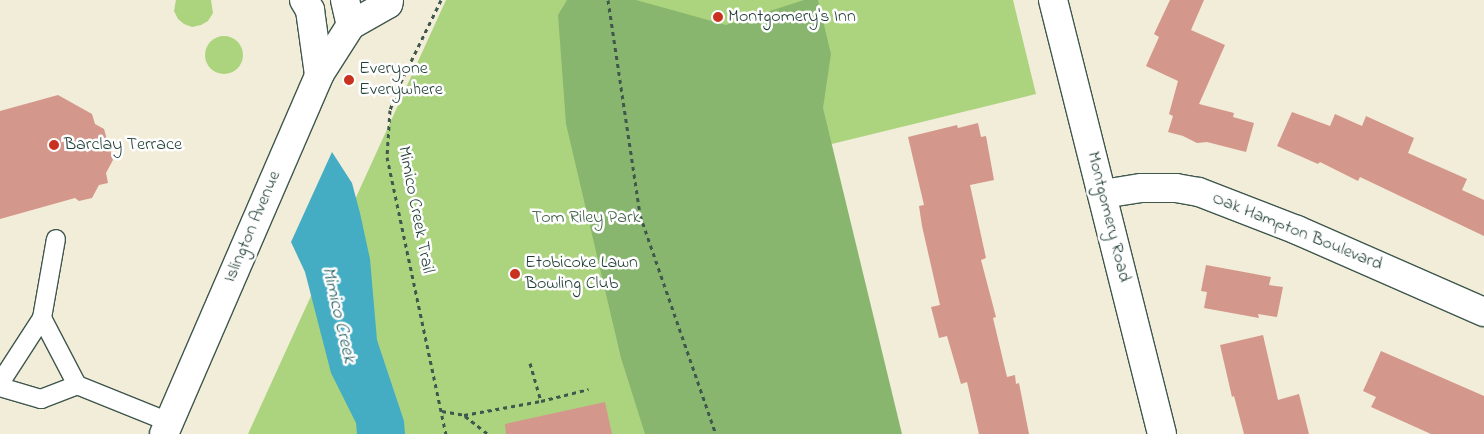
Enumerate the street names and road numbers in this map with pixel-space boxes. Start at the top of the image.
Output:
street label: Mimico Creek Trail [392,145,438,275]
street label: Montgomery Road [1081,149,1135,285]
street label: Islington Avenue [220,168,286,286]
street label: Oak Hampton Boulevard [1209,188,1385,276]

